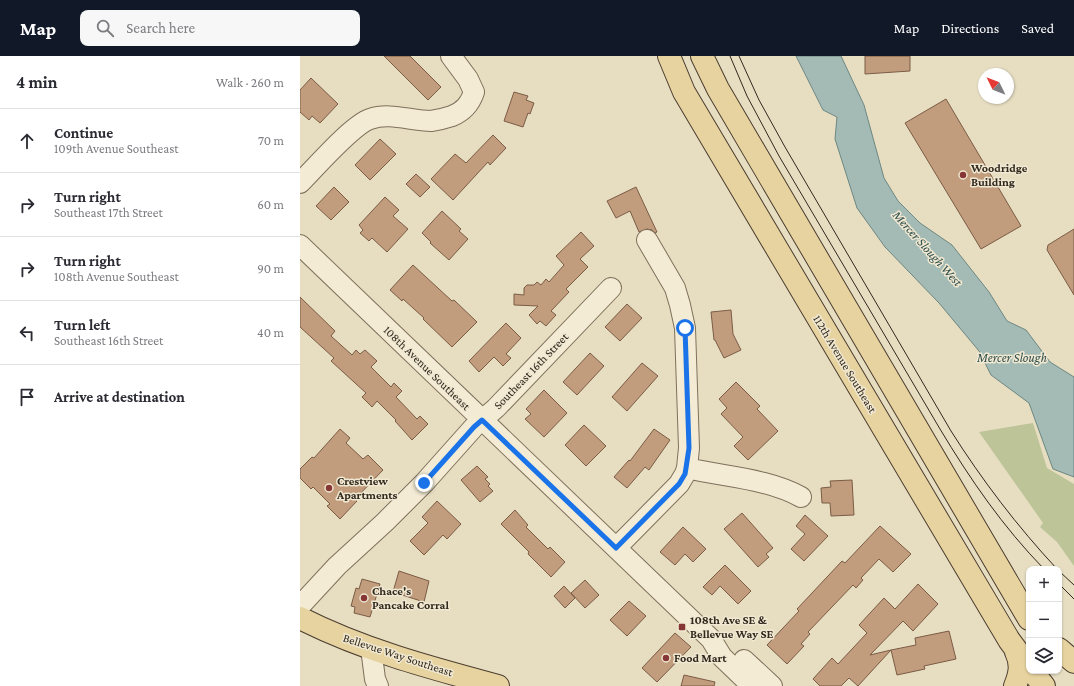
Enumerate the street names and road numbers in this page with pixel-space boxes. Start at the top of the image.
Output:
street label: 112th Avenue Southeast [810,312,880,416]
street label: 108th Avenue Southeast [381,323,474,414]
street label: Southeast 16th Street [491,329,572,412]
street label: Bellevue Way Southeast [341,631,456,680]

